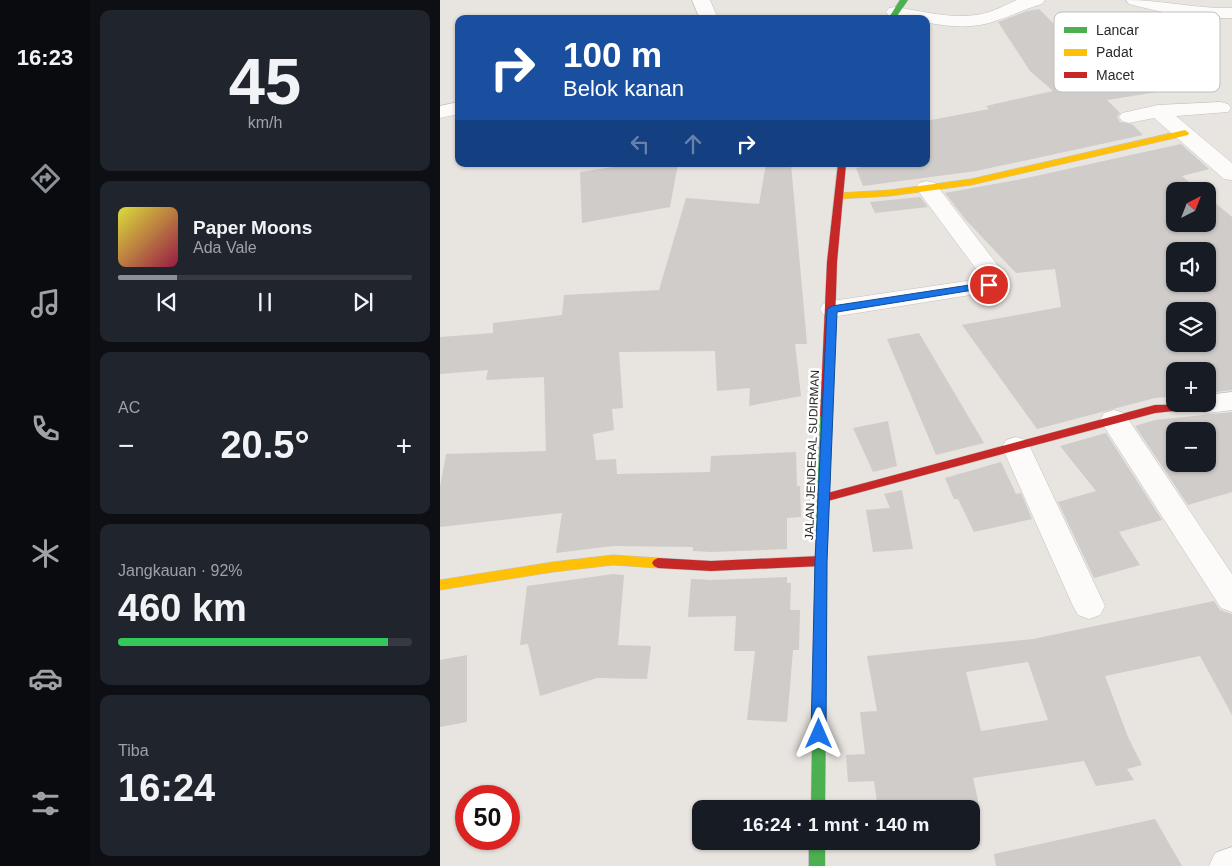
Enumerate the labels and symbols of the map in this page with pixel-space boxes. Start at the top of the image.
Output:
legend [1054,12,1220,92]
text: Lancar [1096,22,1139,38]
text: Padat [1096,44,1133,60]
text: Macet [1096,67,1134,83]
north arrow [1166,182,1216,232]
pin [968,264,1010,306]
street label: JALAN JENDERAL SUDIRMAN [802,370,822,540]
position arrow [792,707,844,759]
speed limit sign: 50 [455,785,520,850]

